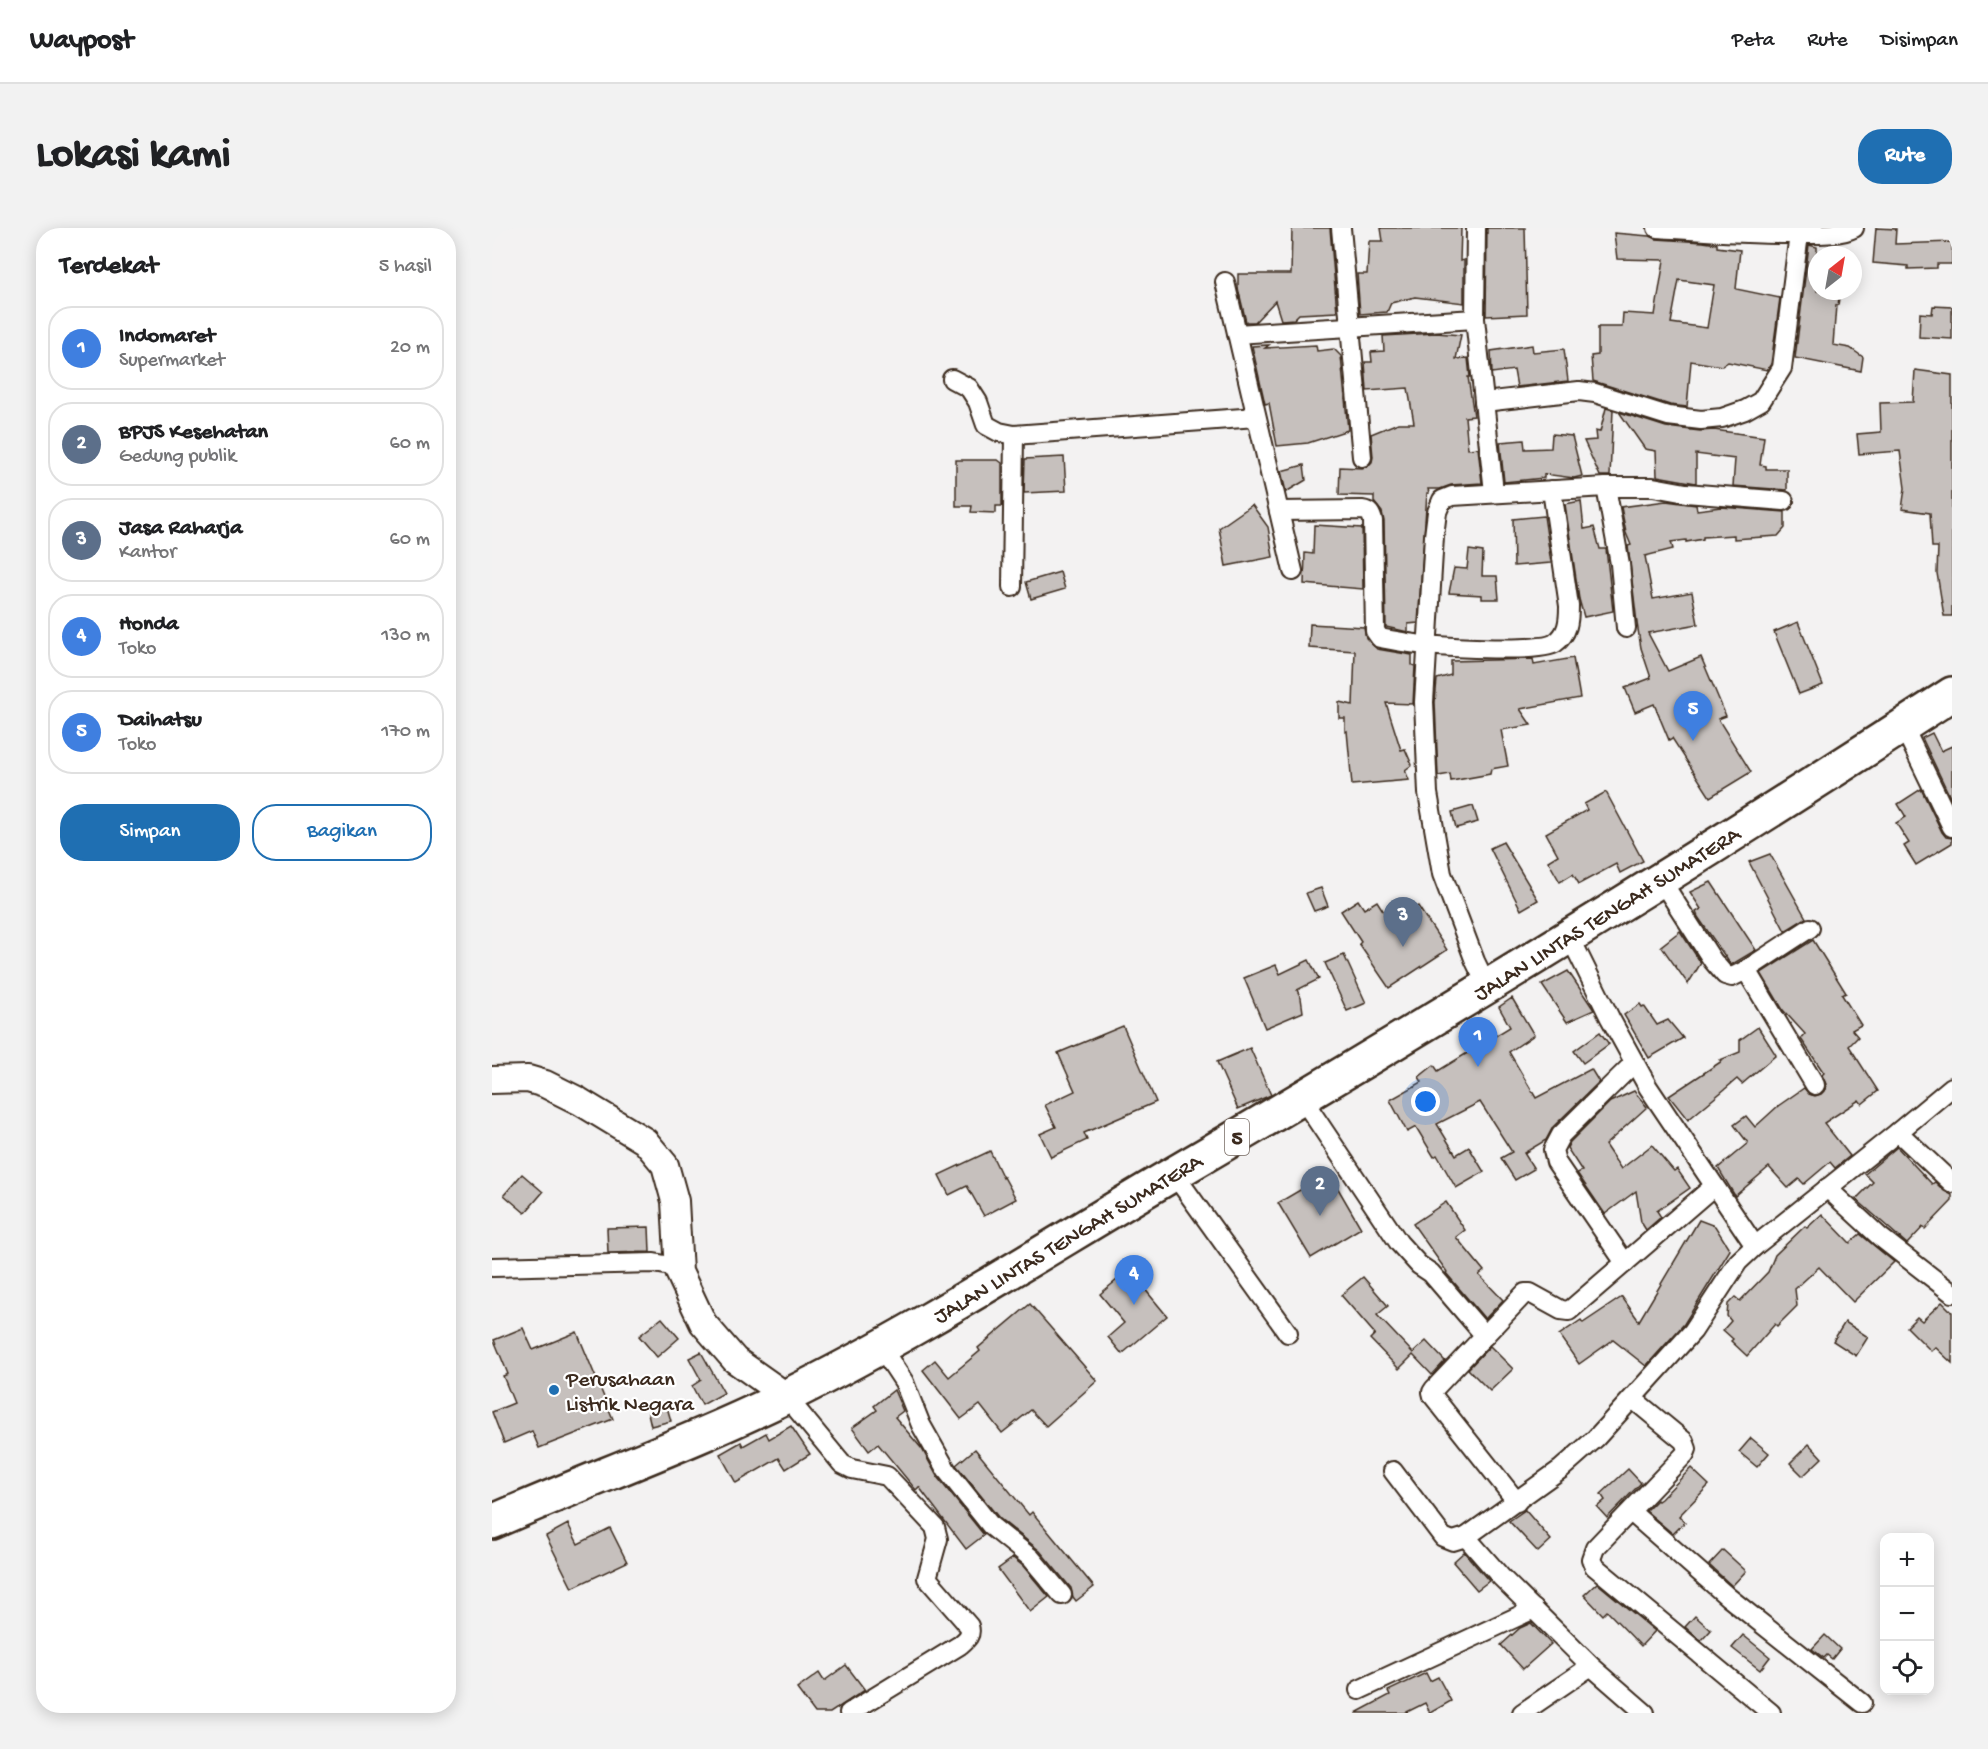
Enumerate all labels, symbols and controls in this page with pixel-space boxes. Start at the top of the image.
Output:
text: Waypost [30,25,133,58]
text: Peta [1732,29,1774,54]
text: Rute [1807,29,1848,54]
text: Disimpan [1881,29,1958,54]
button: Rute [1858,129,1952,184]
text: Lokasi kami [36,132,231,181]
north arrow [1808,246,1862,300]
text: Terdekat [60,252,158,283]
text: 5 hasil [379,256,432,279]
text: Indomaret [119,324,215,350]
text: 1 [77,337,86,360]
text: 20 m [390,337,430,360]
text: Supermarket [119,350,225,373]
text: BPJS Kesehatan [119,420,268,446]
text: 2 [77,433,86,456]
text: 60 m [390,433,430,456]
text: Gedung publik [119,446,236,469]
text: Jasa Raharja [119,516,243,542]
text: 3 [76,529,87,552]
text: 60 m [390,529,430,552]
text: Kantor [119,542,176,565]
text: Honda [119,612,179,638]
text: 4 [77,625,86,648]
text: 130 m [381,625,430,648]
text: Toko [119,638,156,661]
pin: 5 [1674,692,1712,741]
text: Daihatsu [119,708,202,734]
text: 5 [76,721,87,744]
text: 170 m [381,721,430,744]
text: Toko [119,734,156,757]
button: Simpan [60,804,240,861]
button: Bagikan [252,804,432,861]
street label: JALAN LINTAS TENGAH SUMATERA [1470,822,1747,1008]
pin: 3 [1384,898,1422,947]
pin: 1 [1458,1018,1498,1067]
your location [1411,1087,1440,1116]
road number: 5 [1225,1119,1249,1155]
street label: JALAN LINTAS TENGAH SUMATERA [930,1149,1209,1331]
pin: 2 [1300,1166,1340,1216]
pin: 4 [1114,1256,1154,1305]
place label: Perusahaan Listrik Negara [565,1368,695,1419]
marker: Perusahaan Listrik Negara [547,1383,561,1397]
map controls [1880,1533,1934,1695]
button: + [1880,1533,1934,1587]
button: − [1880,1587,1934,1641]
button: locate [1880,1641,1934,1695]

